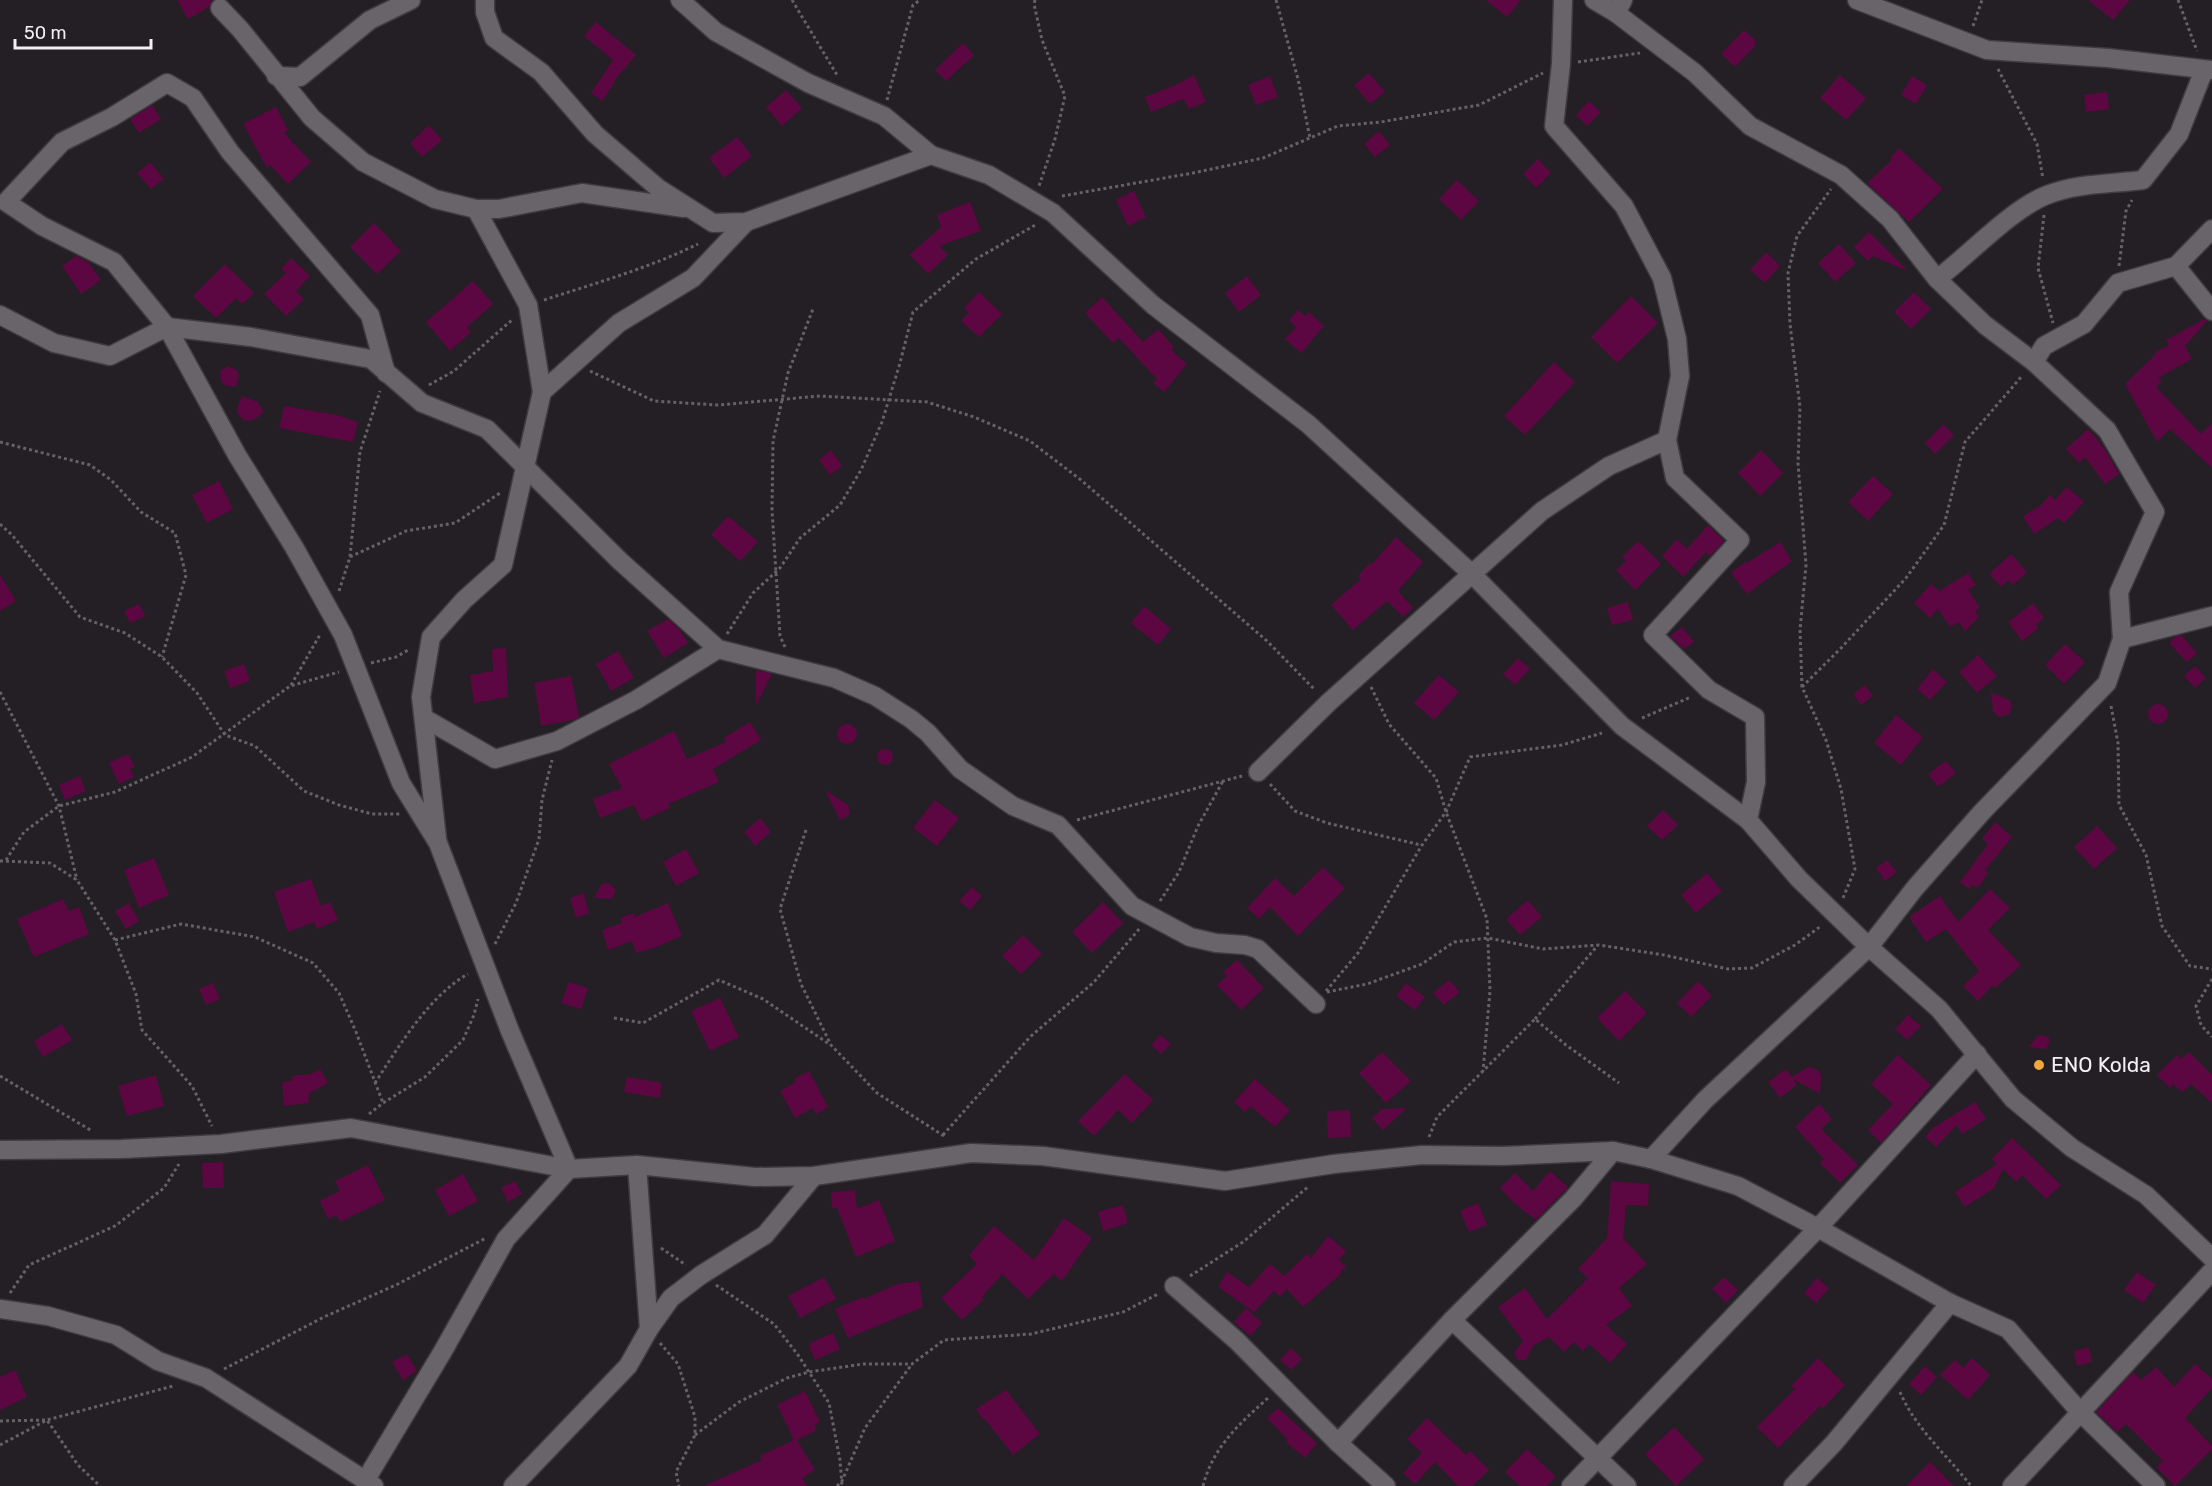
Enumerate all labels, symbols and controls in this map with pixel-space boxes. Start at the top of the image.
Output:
scale bar [15,12,152,50]
text: 50 m [24,22,67,44]
place label: ENO Kolda [2051,1052,2151,1077]
marker: ENO Kolda [2032,1058,2046,1072]

